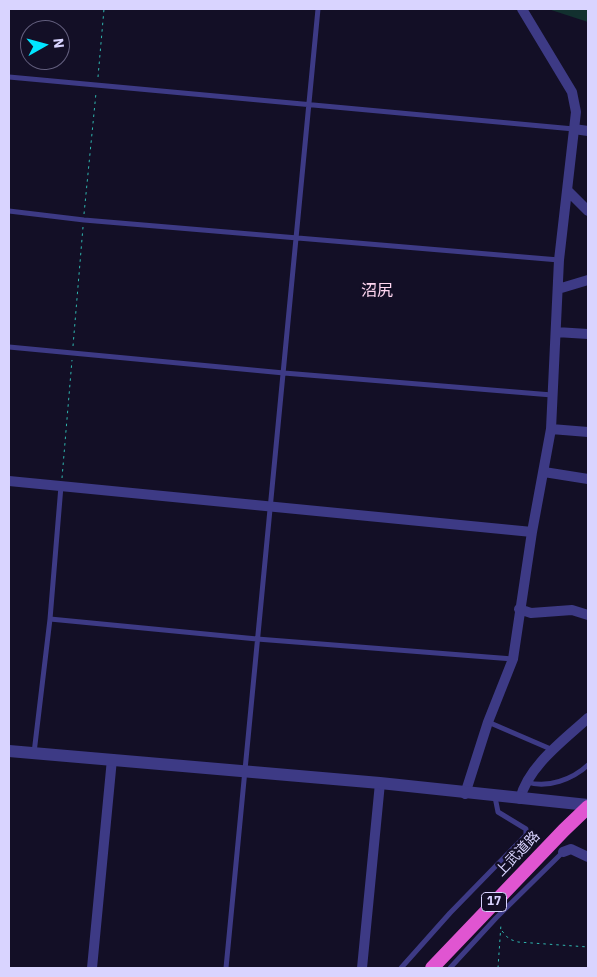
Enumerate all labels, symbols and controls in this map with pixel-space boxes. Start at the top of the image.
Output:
north arrow [20,20,70,70]
text: N [49,37,68,49]
district label: 沼尻 [361,281,393,301]
street label: 上武道路 [493,828,543,880]
road number: 17 [482,892,506,912]

